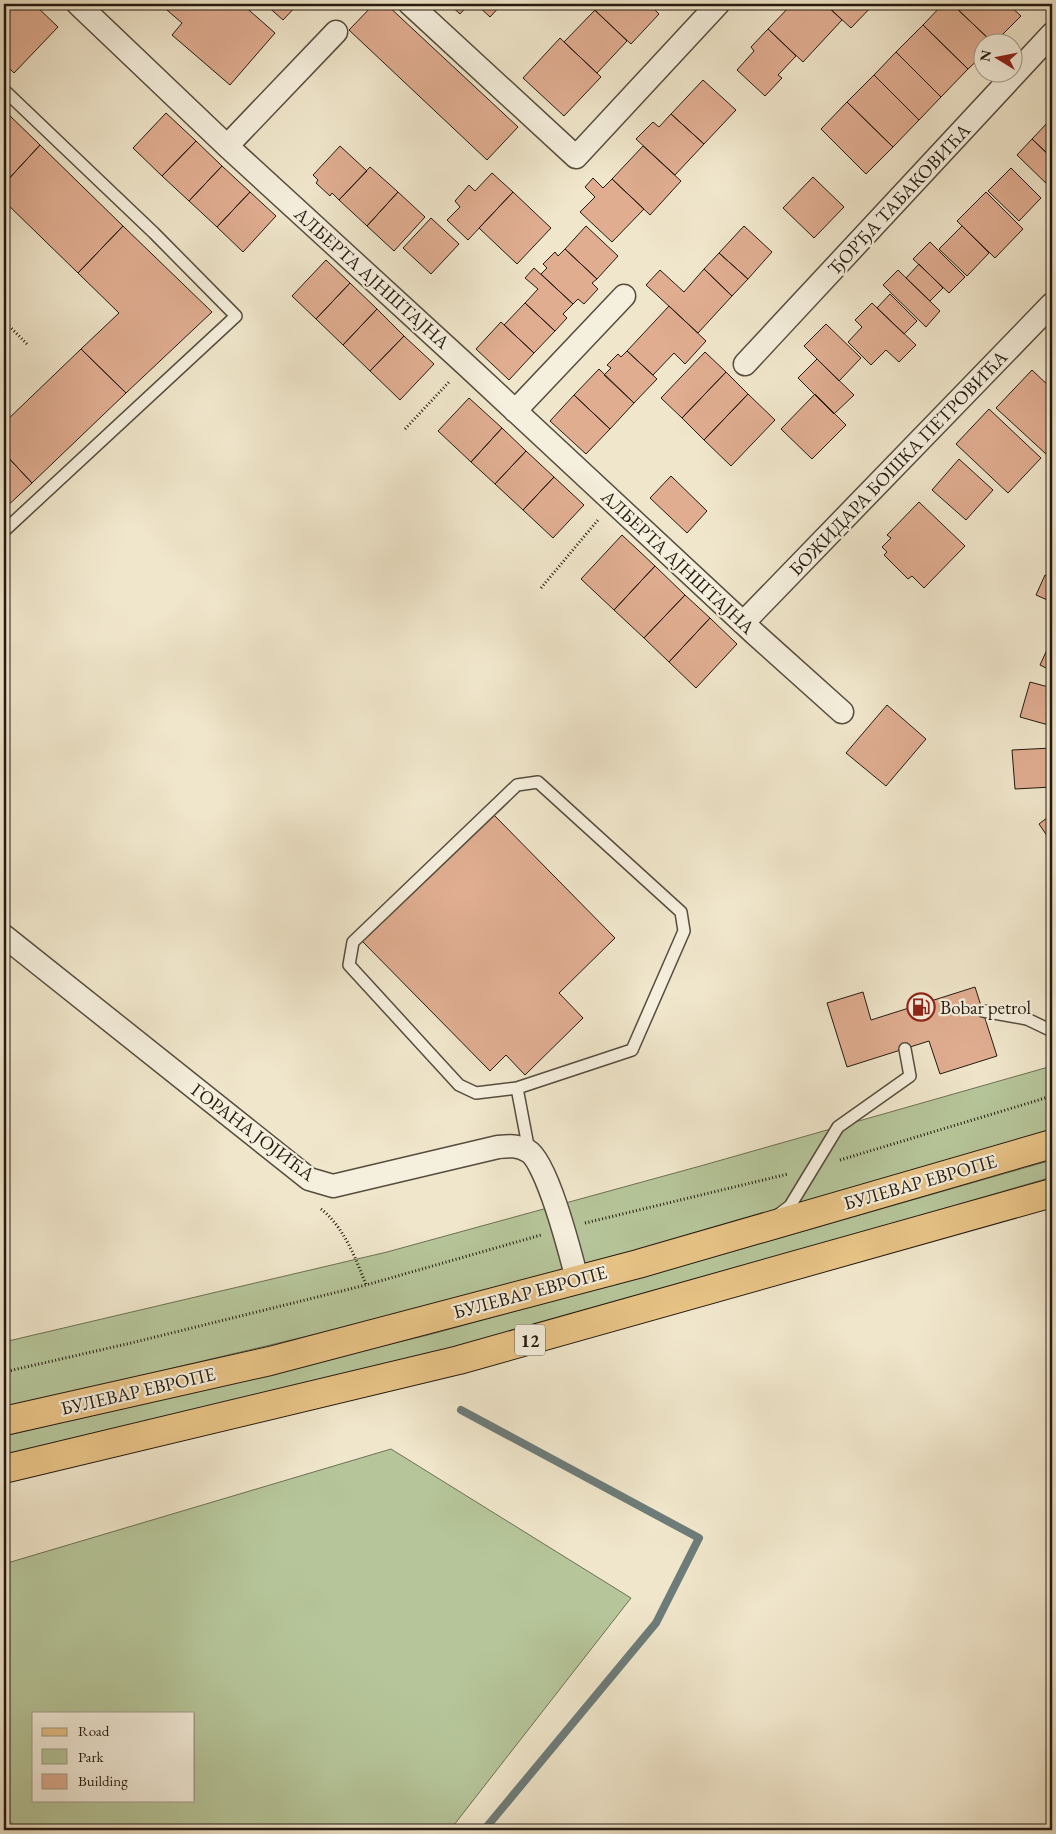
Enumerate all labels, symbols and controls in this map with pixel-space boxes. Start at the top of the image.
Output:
north arrow [974,32,1024,82]
text: N [975,48,995,63]
street label: ЂОРЂА ТАБАКОВИЋА [822,117,976,280]
street label: АЛБЕРТА АЈНШТАЈНА [288,201,456,355]
street label: БОЖИДАРА БОШКА ПЕТРОВИЋА [783,344,1013,581]
street label: АЛБЕРТА АЈНШТАЈНА [595,484,761,640]
fuel station icon: Bobar petrol [906,992,936,1022]
place label: Bobar petrol [940,995,1031,1020]
street label: ГОРАНА ЈОЈИЋА [186,1077,321,1187]
street label: БУЛЕВАР ЕВРОПЕ [841,1148,1000,1216]
street label: БУЛЕВАР ЕВРОПЕ [450,1259,610,1325]
road number: 12 [515,1324,545,1356]
street label: БУЛЕВАР ЕВРОПЕ [58,1361,218,1421]
legend [32,1712,195,1802]
text: Road [78,1721,110,1740]
text: Park [78,1747,105,1766]
text: Building [78,1771,128,1790]

